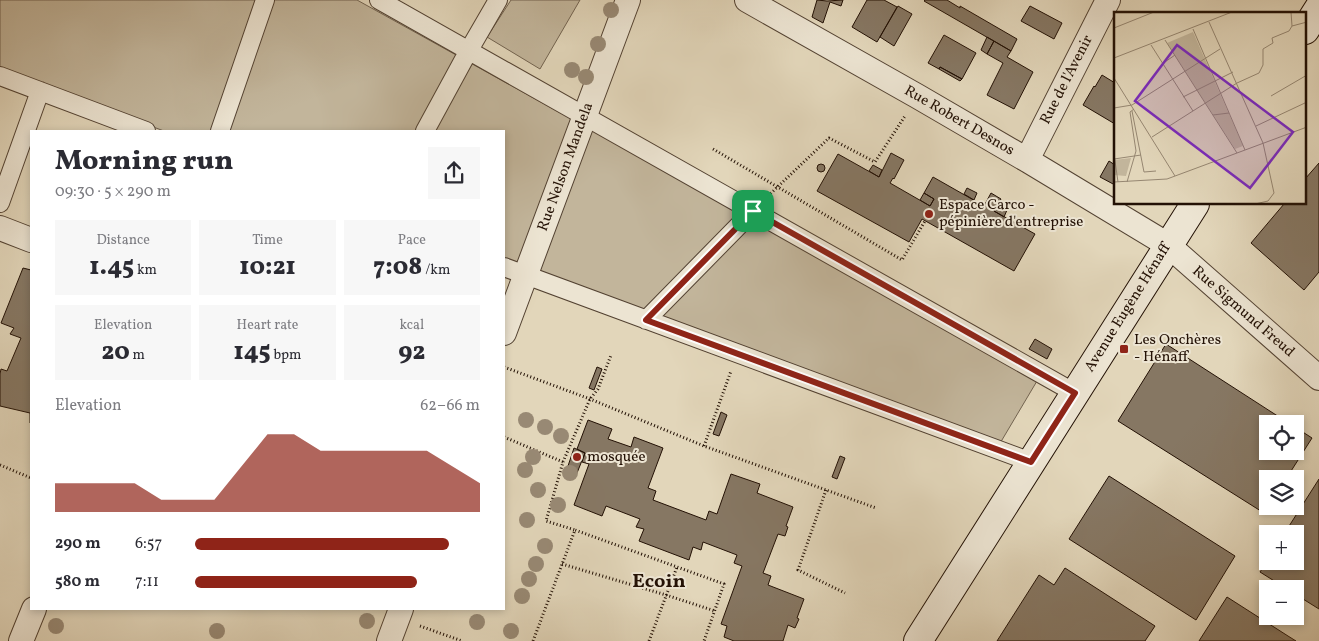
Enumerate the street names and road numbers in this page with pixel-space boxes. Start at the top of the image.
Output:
street label: Rue de l'Avenir [1035,32,1099,128]
street label: Rue Robert Desnos [900,81,1018,161]
street label: Rue Nelson Mandela [533,100,599,234]
street label: Avenue Eugène Hénaff [1080,238,1177,376]
street label: Rue Sigmund Freud [1187,262,1299,362]

